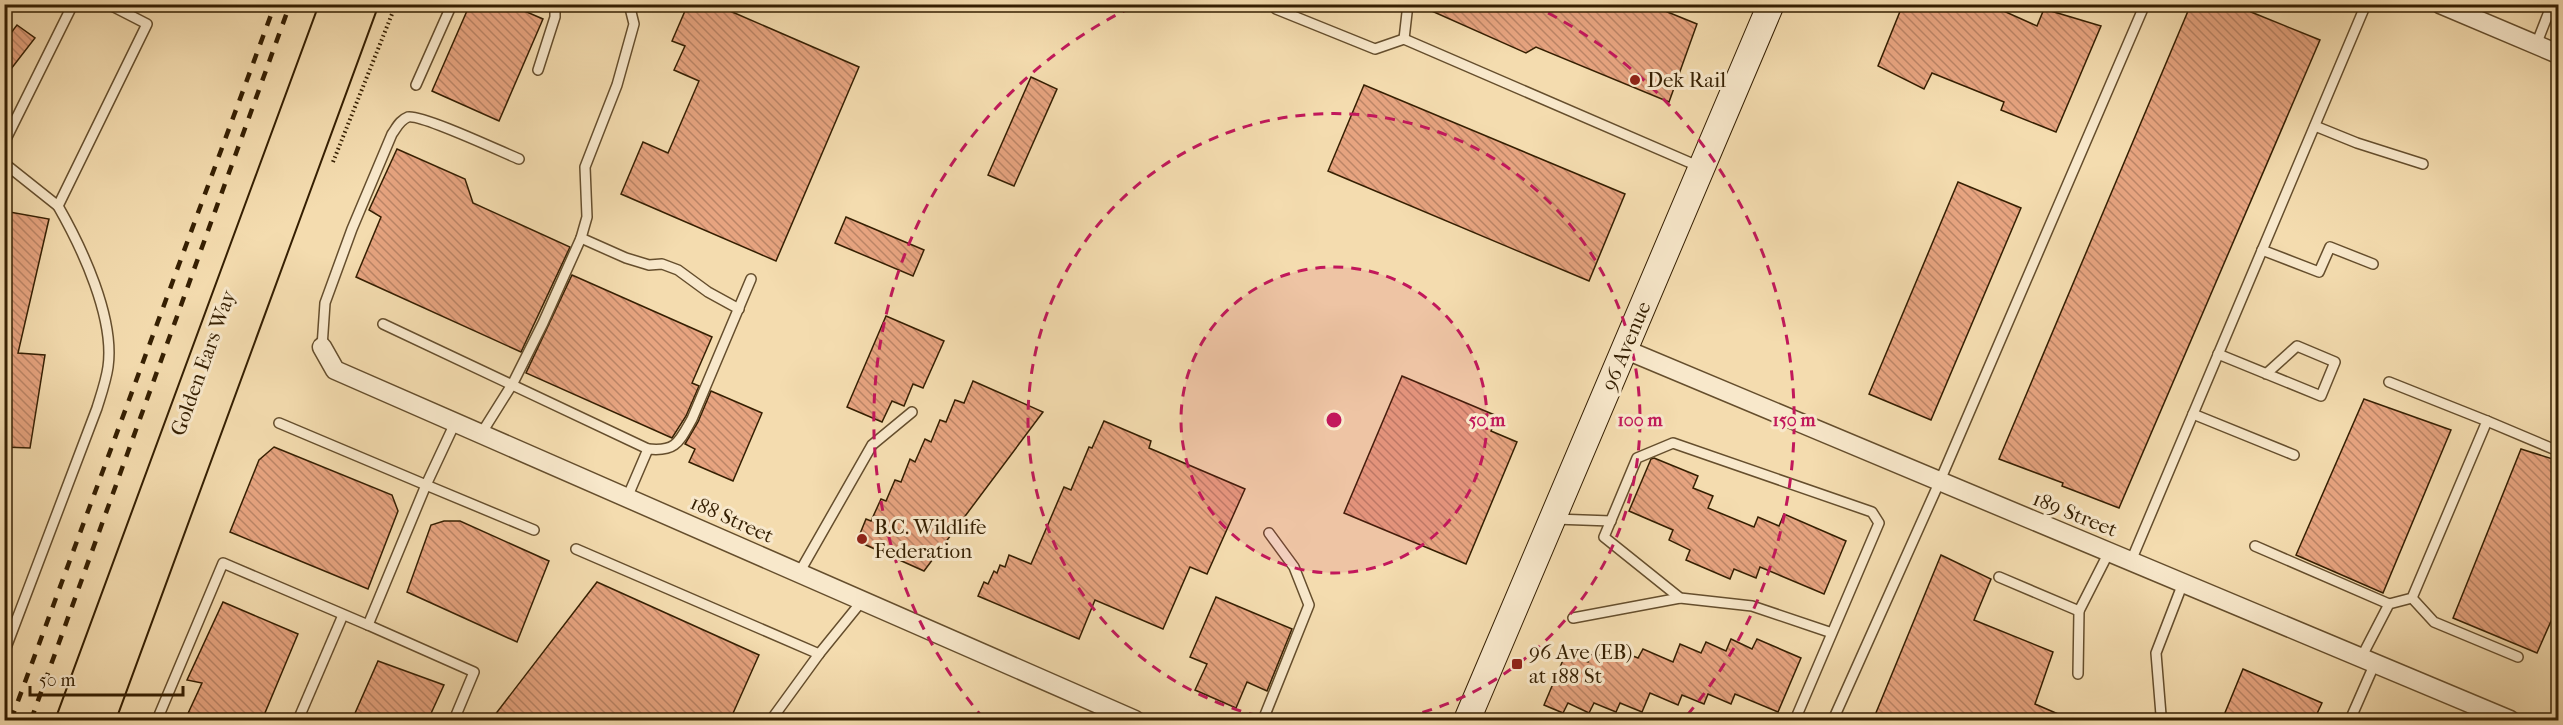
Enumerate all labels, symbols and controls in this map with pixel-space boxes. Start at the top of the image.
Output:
place label: Dek Rail [1647,68,1726,92]
marker: Dek Rail [1628,73,1642,87]
street label: Golden Ears Way [166,286,241,439]
street label: 96 Avenue [1596,298,1656,394]
centre of rings [1324,410,1344,430]
text: 50 m [1469,410,1506,431]
text: 100 m [1617,410,1664,431]
text: 150 m [1773,410,1816,431]
street label: 189 Street [2029,486,2121,542]
street label: 188 Street [687,490,778,548]
place label: B.C. Wildlife Federation [874,515,986,563]
marker: B.C. Wildlife Federation [855,532,869,546]
place label: 96 Ave (EB) at 188 St [1529,640,1632,688]
marker: 96 Ave (EB) at 188 St [1510,657,1524,671]
scale bar [30,659,183,697]
text: 50 m [39,670,76,691]

